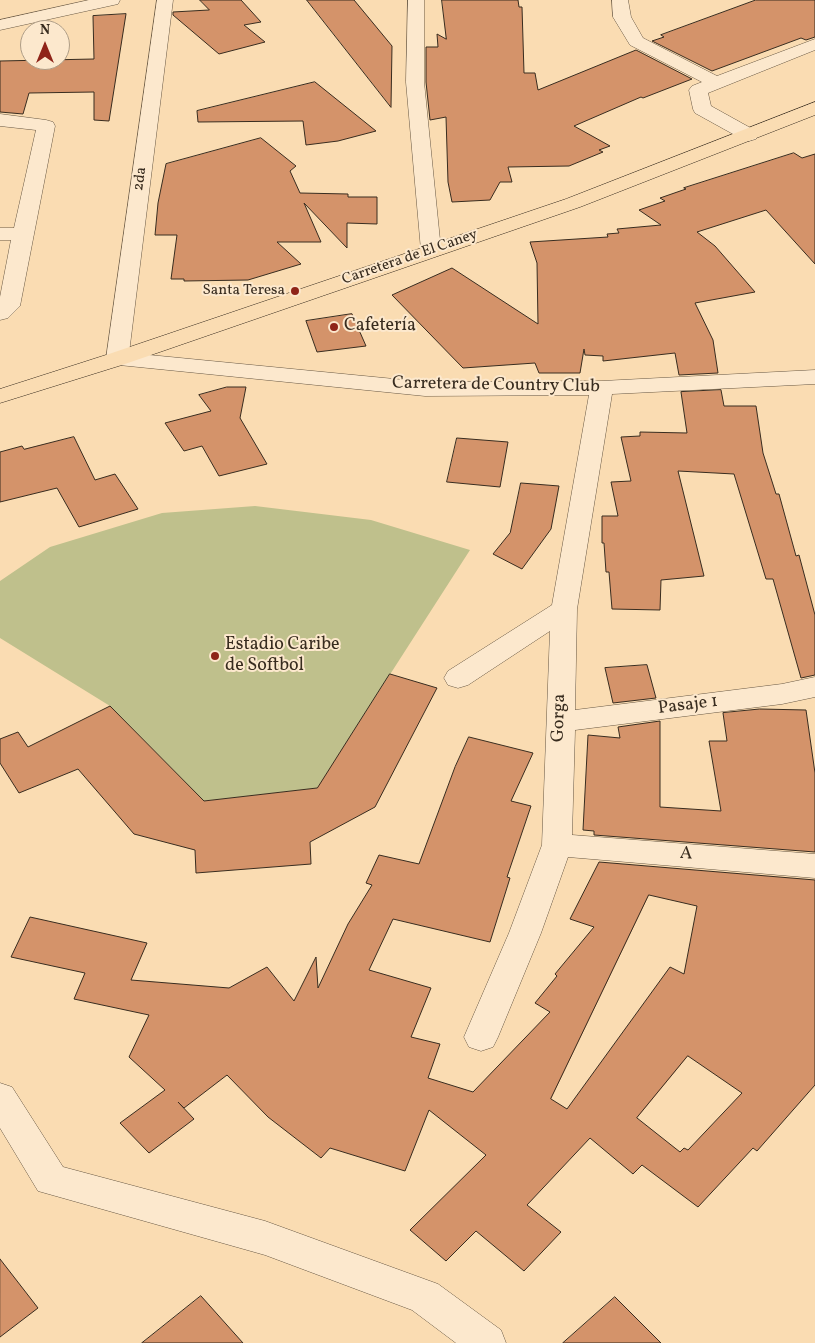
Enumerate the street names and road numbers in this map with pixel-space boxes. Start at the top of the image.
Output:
street label: 2da [130,166,152,192]
street label: Carretera de El Caney [340,226,480,290]
street label: Carretera de Country Club [392,373,600,399]
street label: Pasaje 1 [657,692,719,720]
street label: Gorga [548,693,572,743]
street label: A [679,844,693,866]

